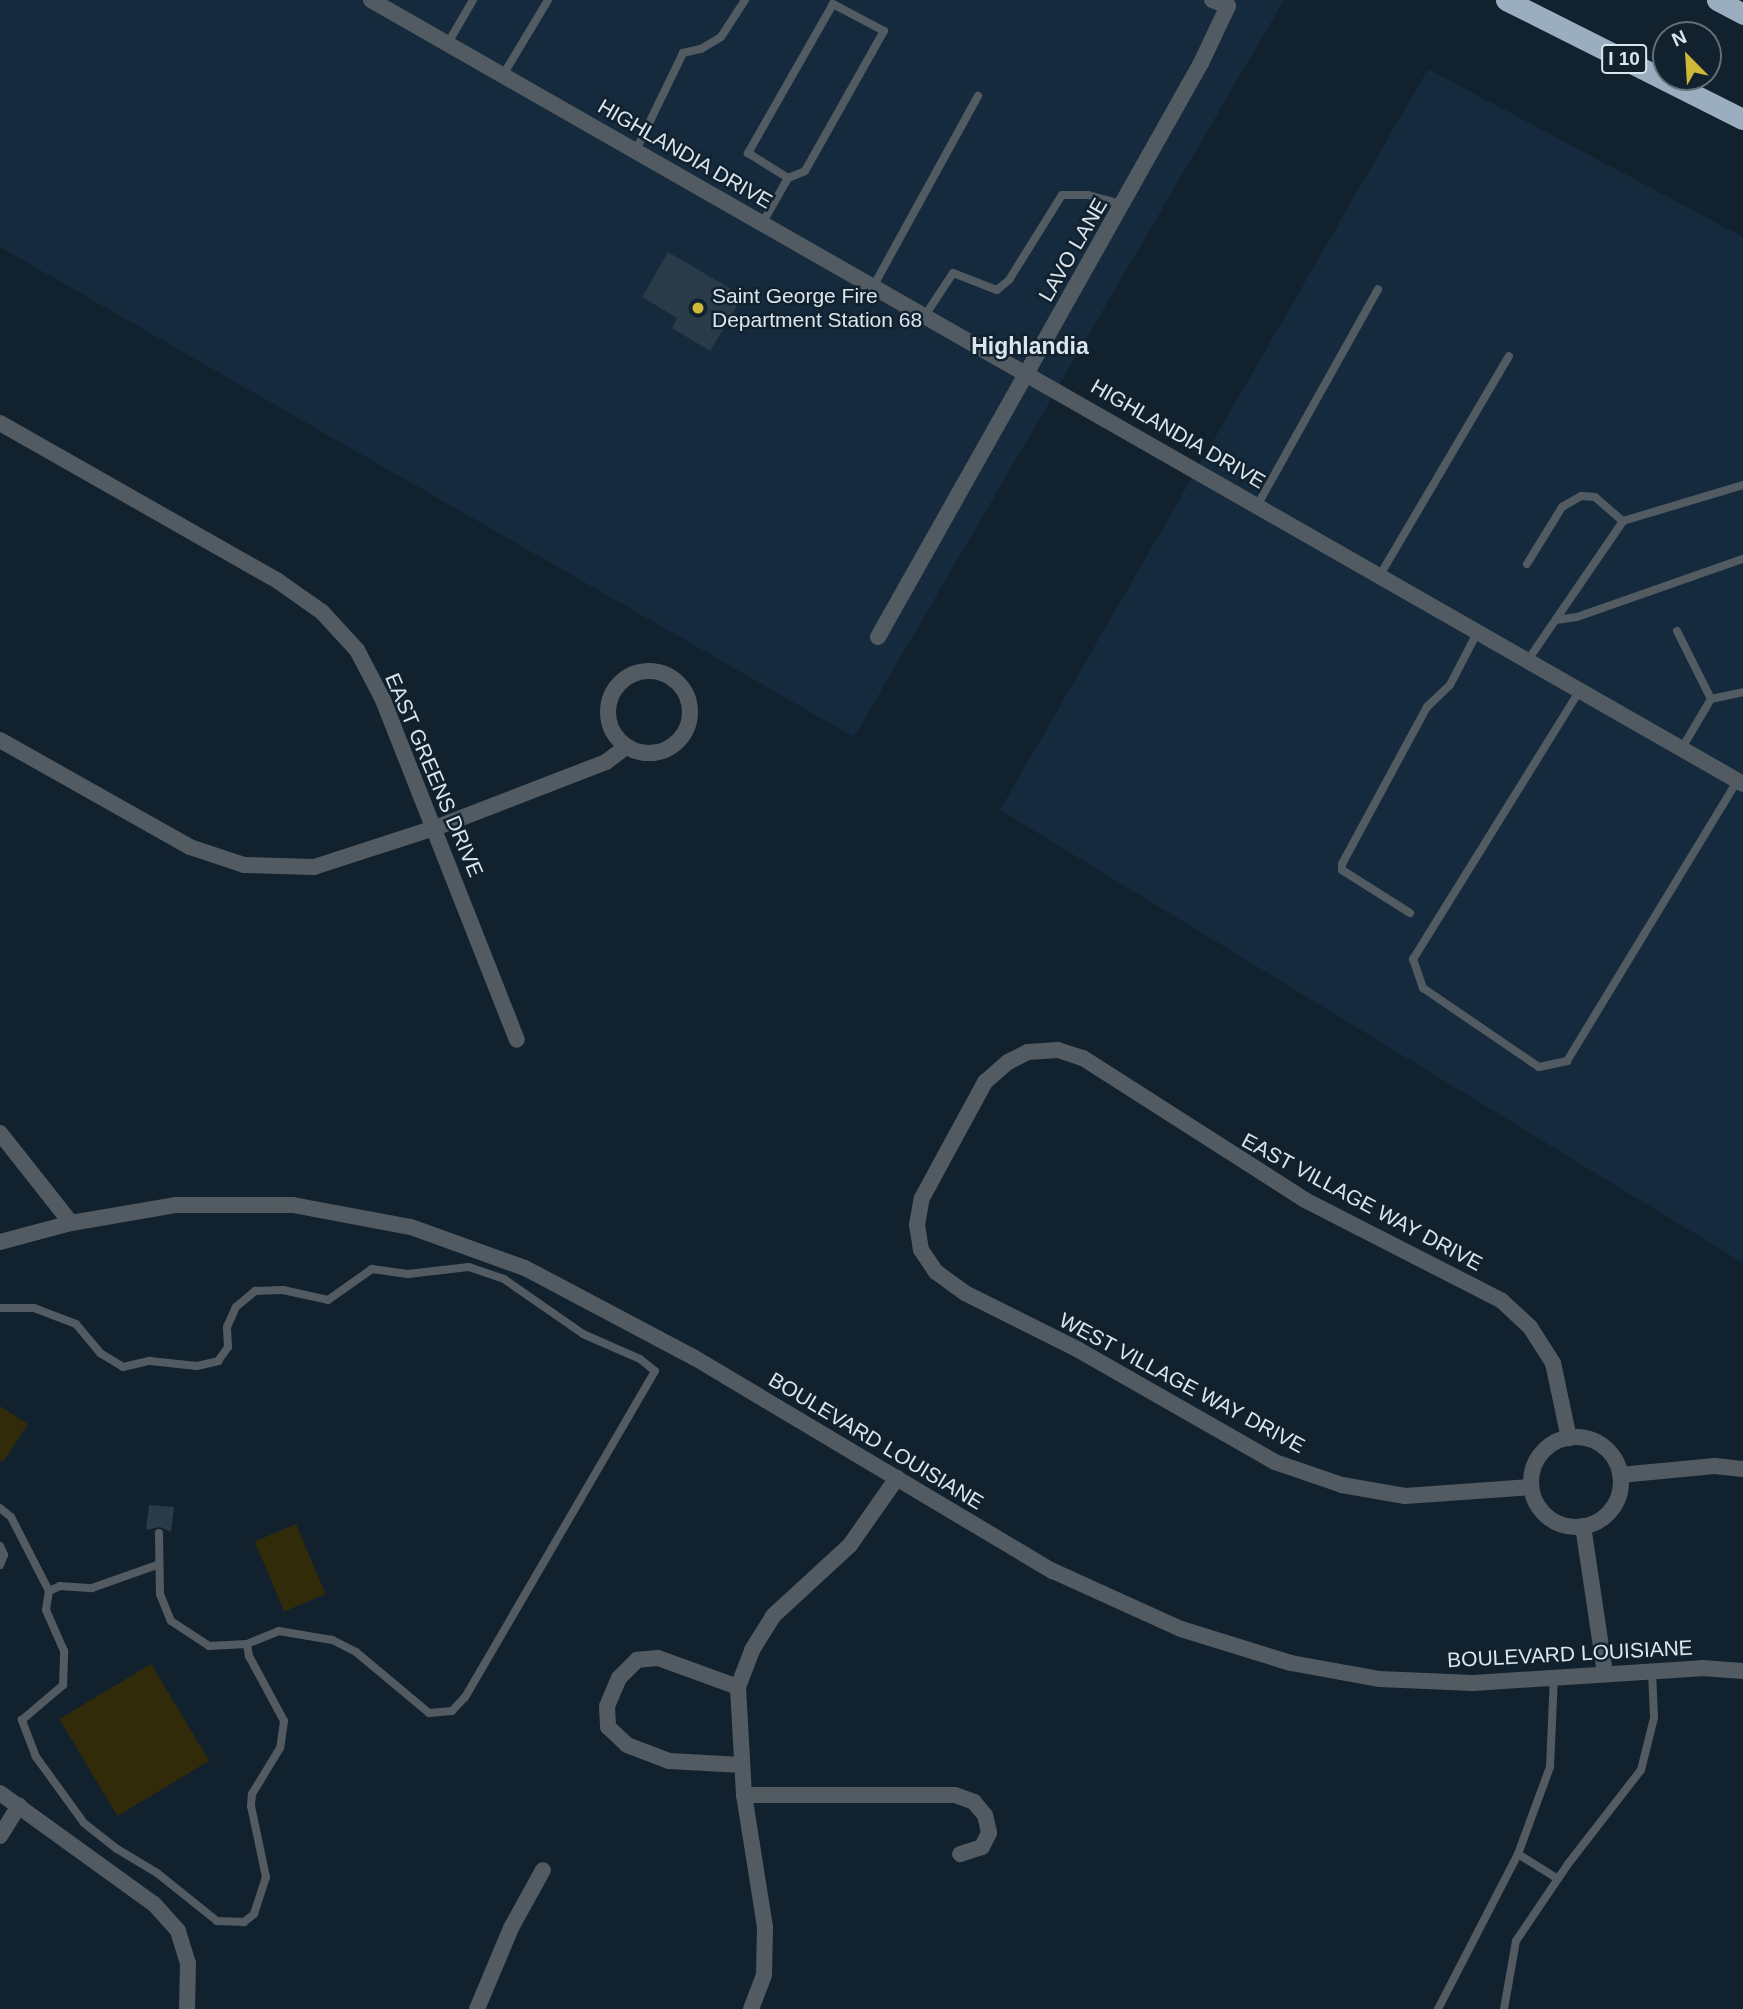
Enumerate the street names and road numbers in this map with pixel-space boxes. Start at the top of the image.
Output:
road number: I 10 [1600,44,1648,74]
street label: HIGHLANDIA DRIVE [593,93,777,215]
street label: LAVO LANE [1033,194,1113,306]
street label: HIGHLANDIA DRIVE [1086,373,1270,495]
street label: EAST GREENS DRIVE [380,669,488,881]
street label: EAST VILLAGE WAY DRIVE [1237,1128,1487,1276]
street label: WEST VILLAGE WAY DRIVE [1055,1307,1309,1459]
street label: BOULEVARD LOUISIANE [764,1367,988,1515]
street label: BOULEVARD LOUISIANE [1447,1635,1693,1673]

